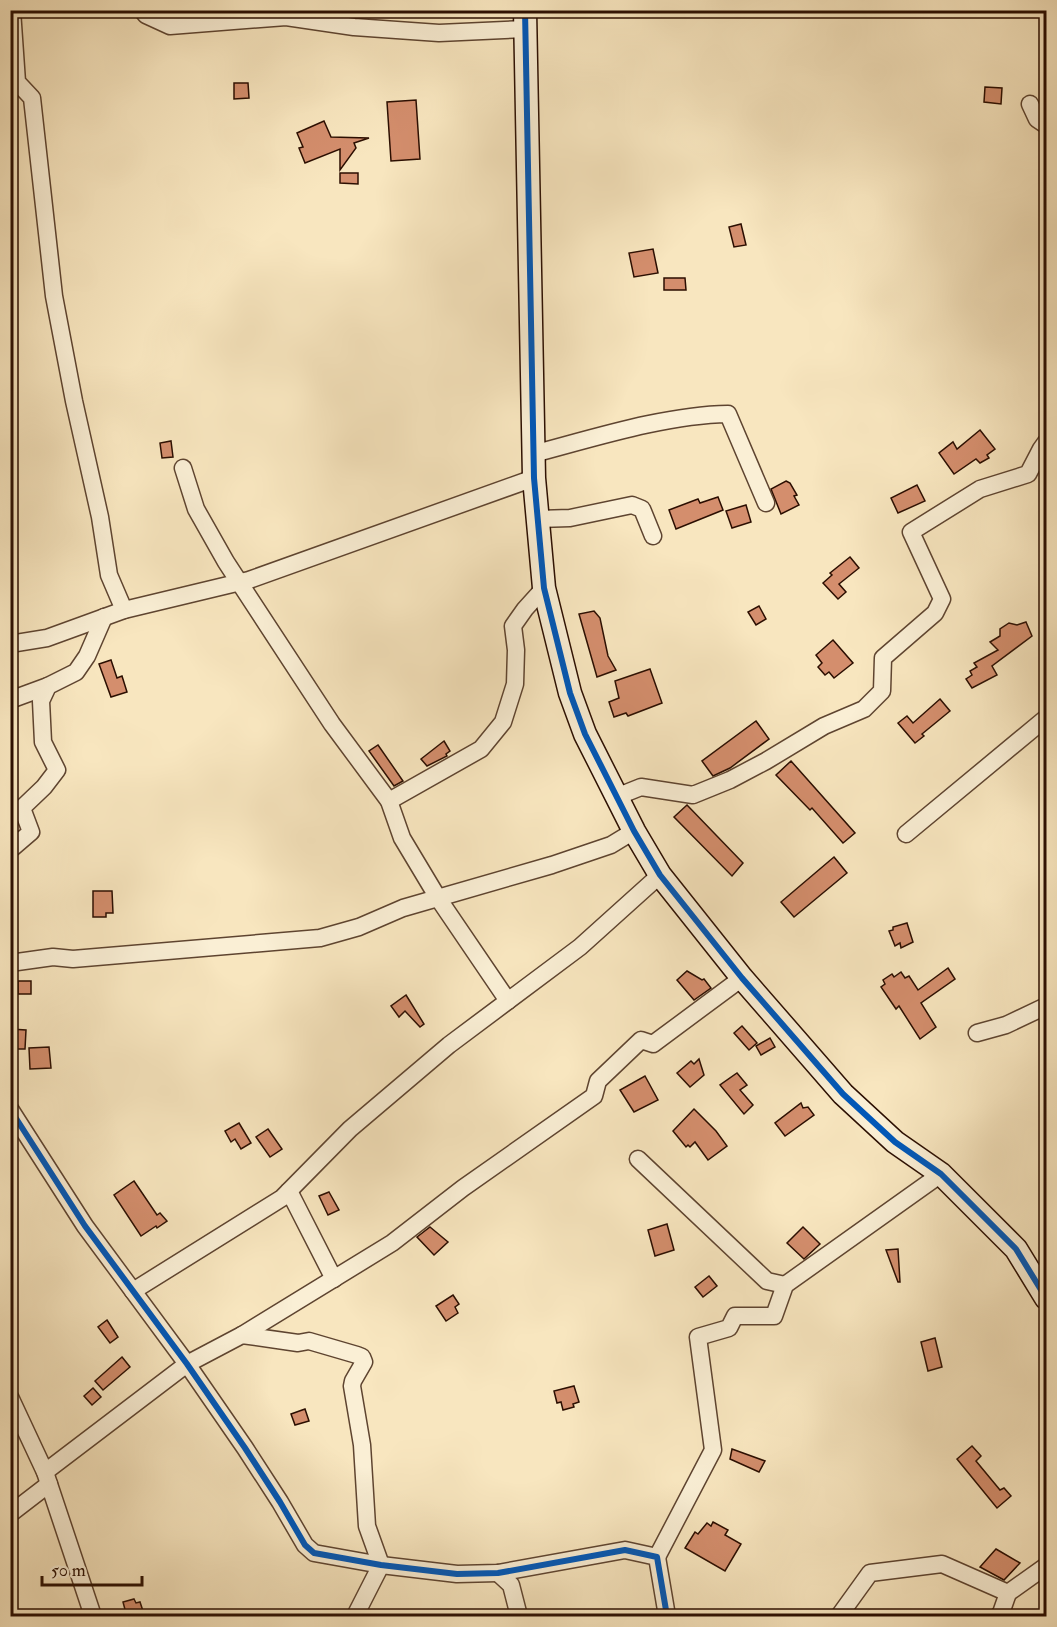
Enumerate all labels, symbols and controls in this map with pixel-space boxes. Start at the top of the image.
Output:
scale bar [42,1549,142,1587]
text: 50 m [51,1559,86,1582]

